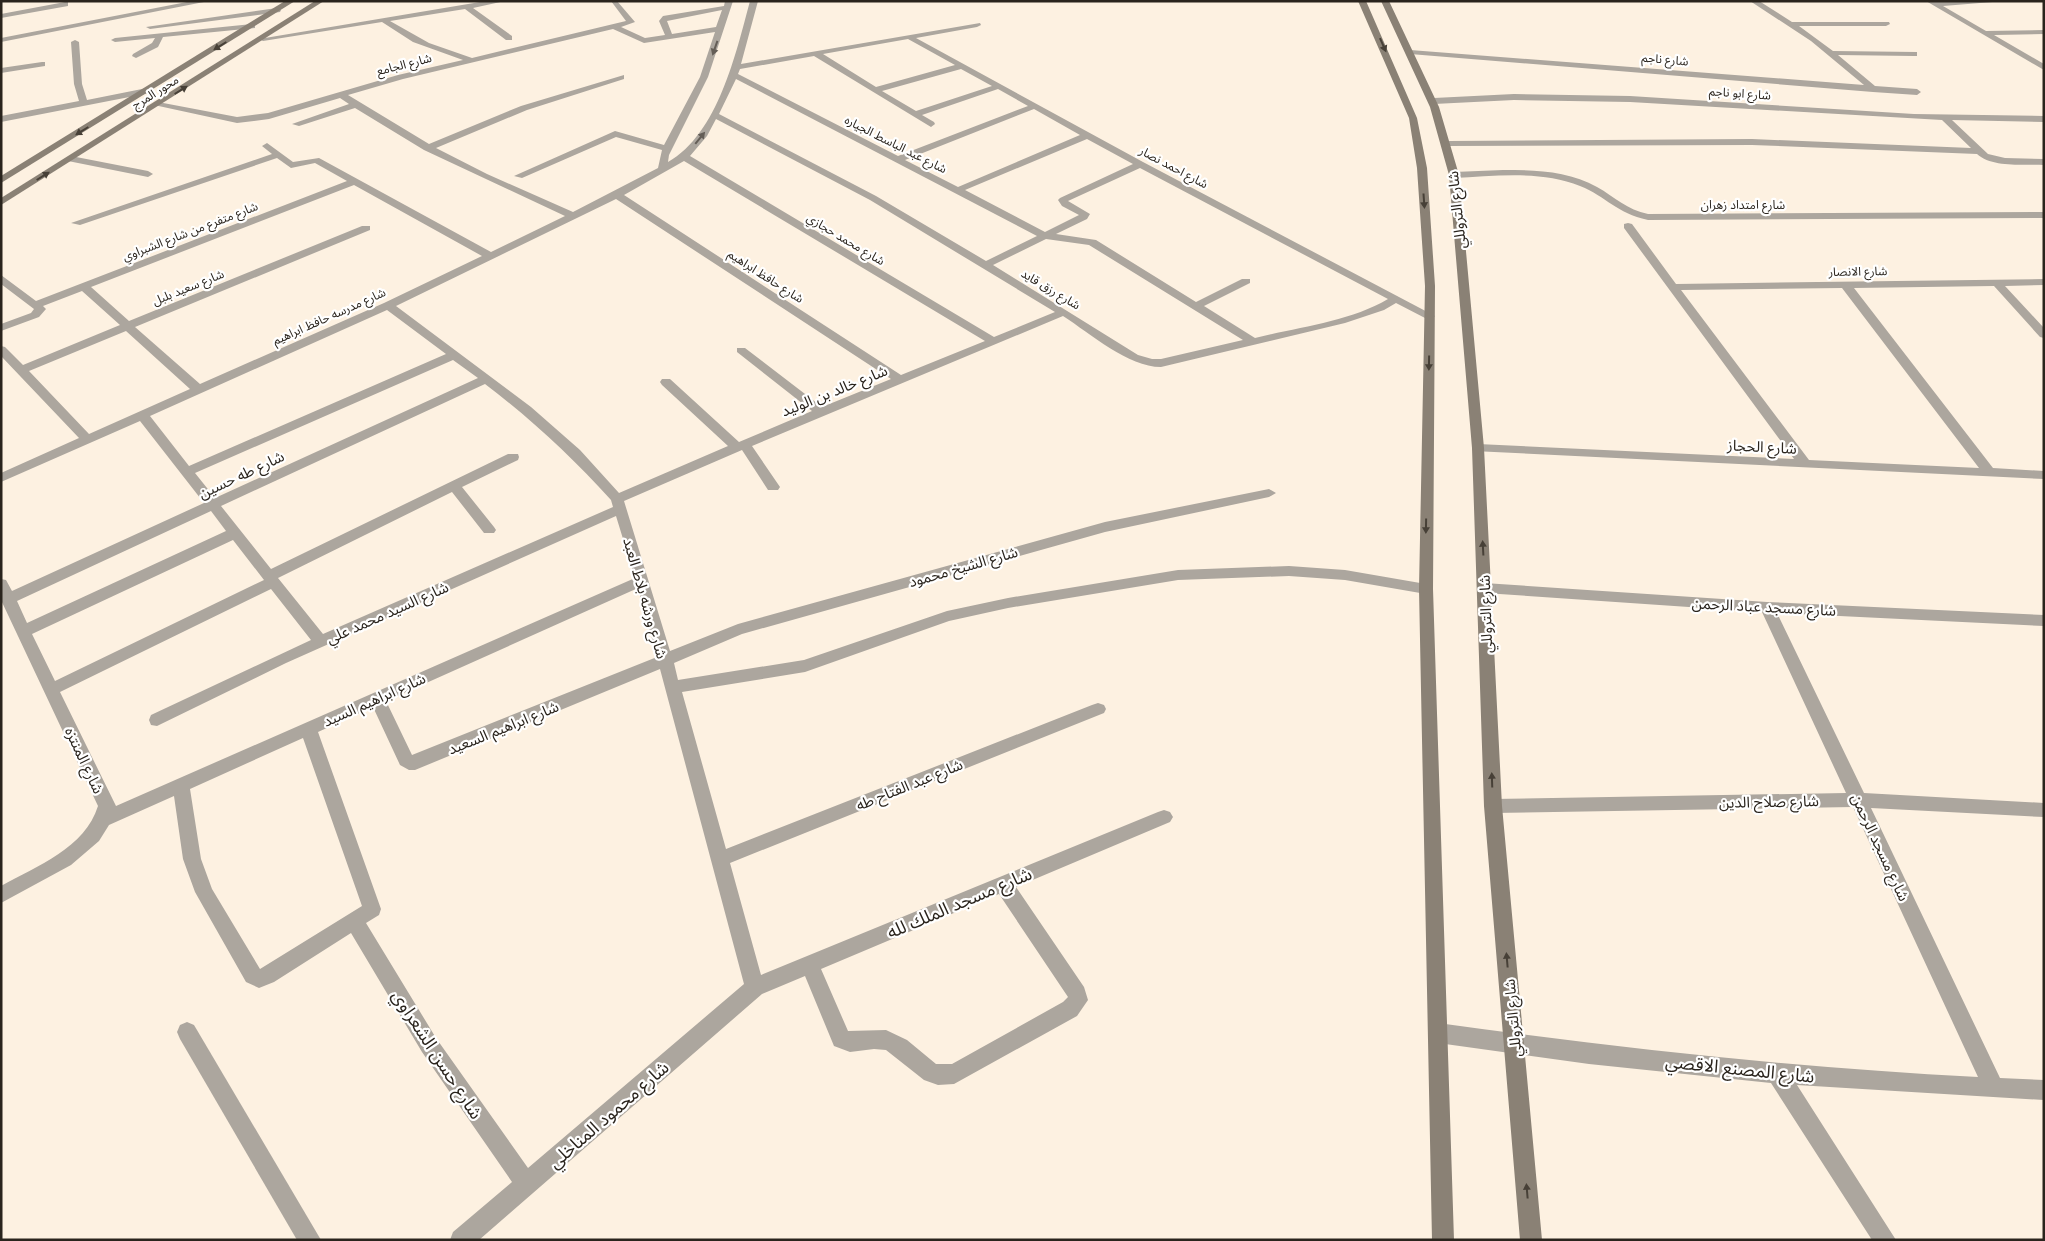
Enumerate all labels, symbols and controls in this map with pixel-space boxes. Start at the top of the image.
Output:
one-way arrow [1379,38,1387,52]
one-way arrow [711,40,718,55]
one-way arrow [213,41,226,50]
street label: شارع ناجم [1641,48,1689,71]
street label: شارع الجامع [375,49,434,80]
street label: محور المرج [128,71,182,114]
street label: شارع ابو ناجم [1708,82,1771,105]
one-way arrow [174,86,188,95]
street label: شارع عبد الباسط الجياره [842,111,950,178]
one-way arrow [75,127,88,136]
one-way arrow [695,131,705,145]
street label: شارع احمد نصار [1135,141,1211,193]
street label: شارع التروللي [1442,169,1473,250]
one-way arrow [36,171,49,181]
one-way arrow [1421,193,1429,209]
street label: شارع امتداد زهران [1701,196,1785,214]
street label: شارع متفرع من شارع الشبراوي [120,197,261,266]
street label: شارع محمد حجازي [803,209,888,271]
street label: شارع حافظ ابراهيم [724,245,807,308]
street label: شارع الانصار [1827,262,1888,281]
street label: شارع سعيد بلبل [150,265,227,310]
street label: شارع رزق قايد [1018,265,1084,314]
street label: شارع مدرسه حافظ ابراهيم [270,283,389,350]
one-way arrow [1424,356,1432,372]
street label: شارع خالد بن الوليد [778,359,891,423]
street label: شارع الحجاز [1726,434,1798,461]
street label: شارع طه حسين [195,445,289,505]
one-way arrow [1422,518,1430,534]
street label: شارع ورشه بلاط العبد [616,535,673,662]
one-way arrow [1478,540,1486,556]
street label: شارع الشيخ محمود [906,541,1021,594]
street label: شارع التروللي [1474,574,1499,653]
street label: شارع السيد محمد علي [323,576,453,651]
street label: شارع مسجد عباد الرحمن [1691,592,1837,623]
street label: شارع ابراهيم السيد [320,667,430,733]
street label: شارع ابراهيم السعيد [445,696,563,761]
street label: شارع المنتزه [58,723,109,798]
street label: شارع عبد الفتاح طه [853,753,967,817]
one-way arrow [1488,772,1496,788]
street label: شارع صلاح الدين [1719,790,1819,815]
street label: شارع مسجد الرحمن [1845,790,1915,905]
street label: شارع مسجد الملك لله [883,861,1036,946]
one-way arrow [1503,951,1511,967]
street label: شارع التروللي [1499,978,1528,1058]
street label: شارع حسن الشعراوي [385,985,489,1125]
street label: شارع المصنع الاقصي [1664,1048,1816,1091]
street label: شارع محمود المناخلي [542,1055,676,1175]
one-way arrow [1523,1183,1531,1199]

